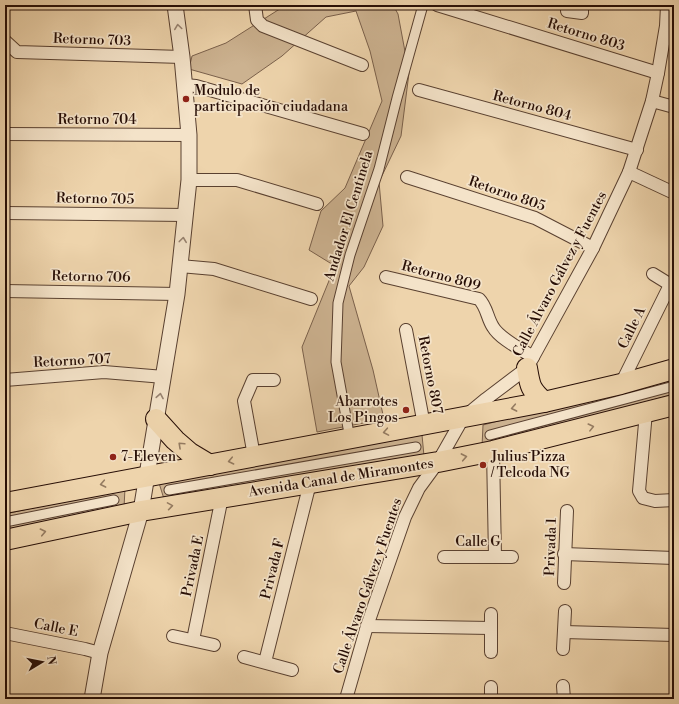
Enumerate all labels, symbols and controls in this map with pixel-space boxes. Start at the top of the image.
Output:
street label: Retorno 803 [545,15,627,55]
one-way arrow [174,23,183,30]
street label: Retorno 703 [53,30,132,50]
place label: Modulo de participación ciudadana [194,82,349,116]
street label: Retorno 804 [491,87,573,125]
marker: Modulo de participación ciudadana [181,94,191,104]
street label: Retorno 704 [58,111,137,129]
street label: Andador El Centinela [320,148,378,284]
street label: Retorno 805 [466,172,548,216]
street label: Calle Álvaro Gálvez y Fuentes [507,187,611,360]
street label: Retorno 705 [56,189,135,209]
one-way arrow [178,237,187,243]
street label: Retorno 809 [400,257,482,295]
street label: Retorno 706 [51,267,131,287]
street label: Calle A [614,304,650,352]
street label: Retorno 807 [414,334,446,416]
street label: Retorno 707 [33,350,111,372]
one-way arrow [156,393,164,399]
place label: Abarrotes Los Pingos [328,393,398,427]
one-way arrow [511,403,517,412]
marker: Abarrotes Los Pingos [401,405,411,415]
one-way arrow [588,423,594,431]
one-way arrow [383,427,389,436]
one-way arrow [178,443,185,450]
place label: 7-Eleven [121,448,177,466]
place label: Julius Pizza / Telcoda NG [490,448,570,482]
marker: 7-Eleven [108,452,118,462]
one-way arrow [461,453,468,462]
street label: Avenida Canal de Miramontes [246,454,435,502]
one-way arrow [227,456,234,464]
marker: Julius Pizza / Telcoda NG [478,460,488,470]
one-way arrow [100,480,106,488]
street label: Calle Álvaro Gálvez y Fuentes [328,495,407,676]
one-way arrow [167,502,174,511]
street label: Privada 1 [541,517,561,577]
one-way arrow [40,528,46,536]
street label: Calle G [455,533,501,551]
street label: Privada E [178,534,208,598]
street label: Privada F [257,537,289,601]
street label: Calle E [32,615,80,641]
north arrow [22,642,62,682]
text: N [43,655,59,666]

